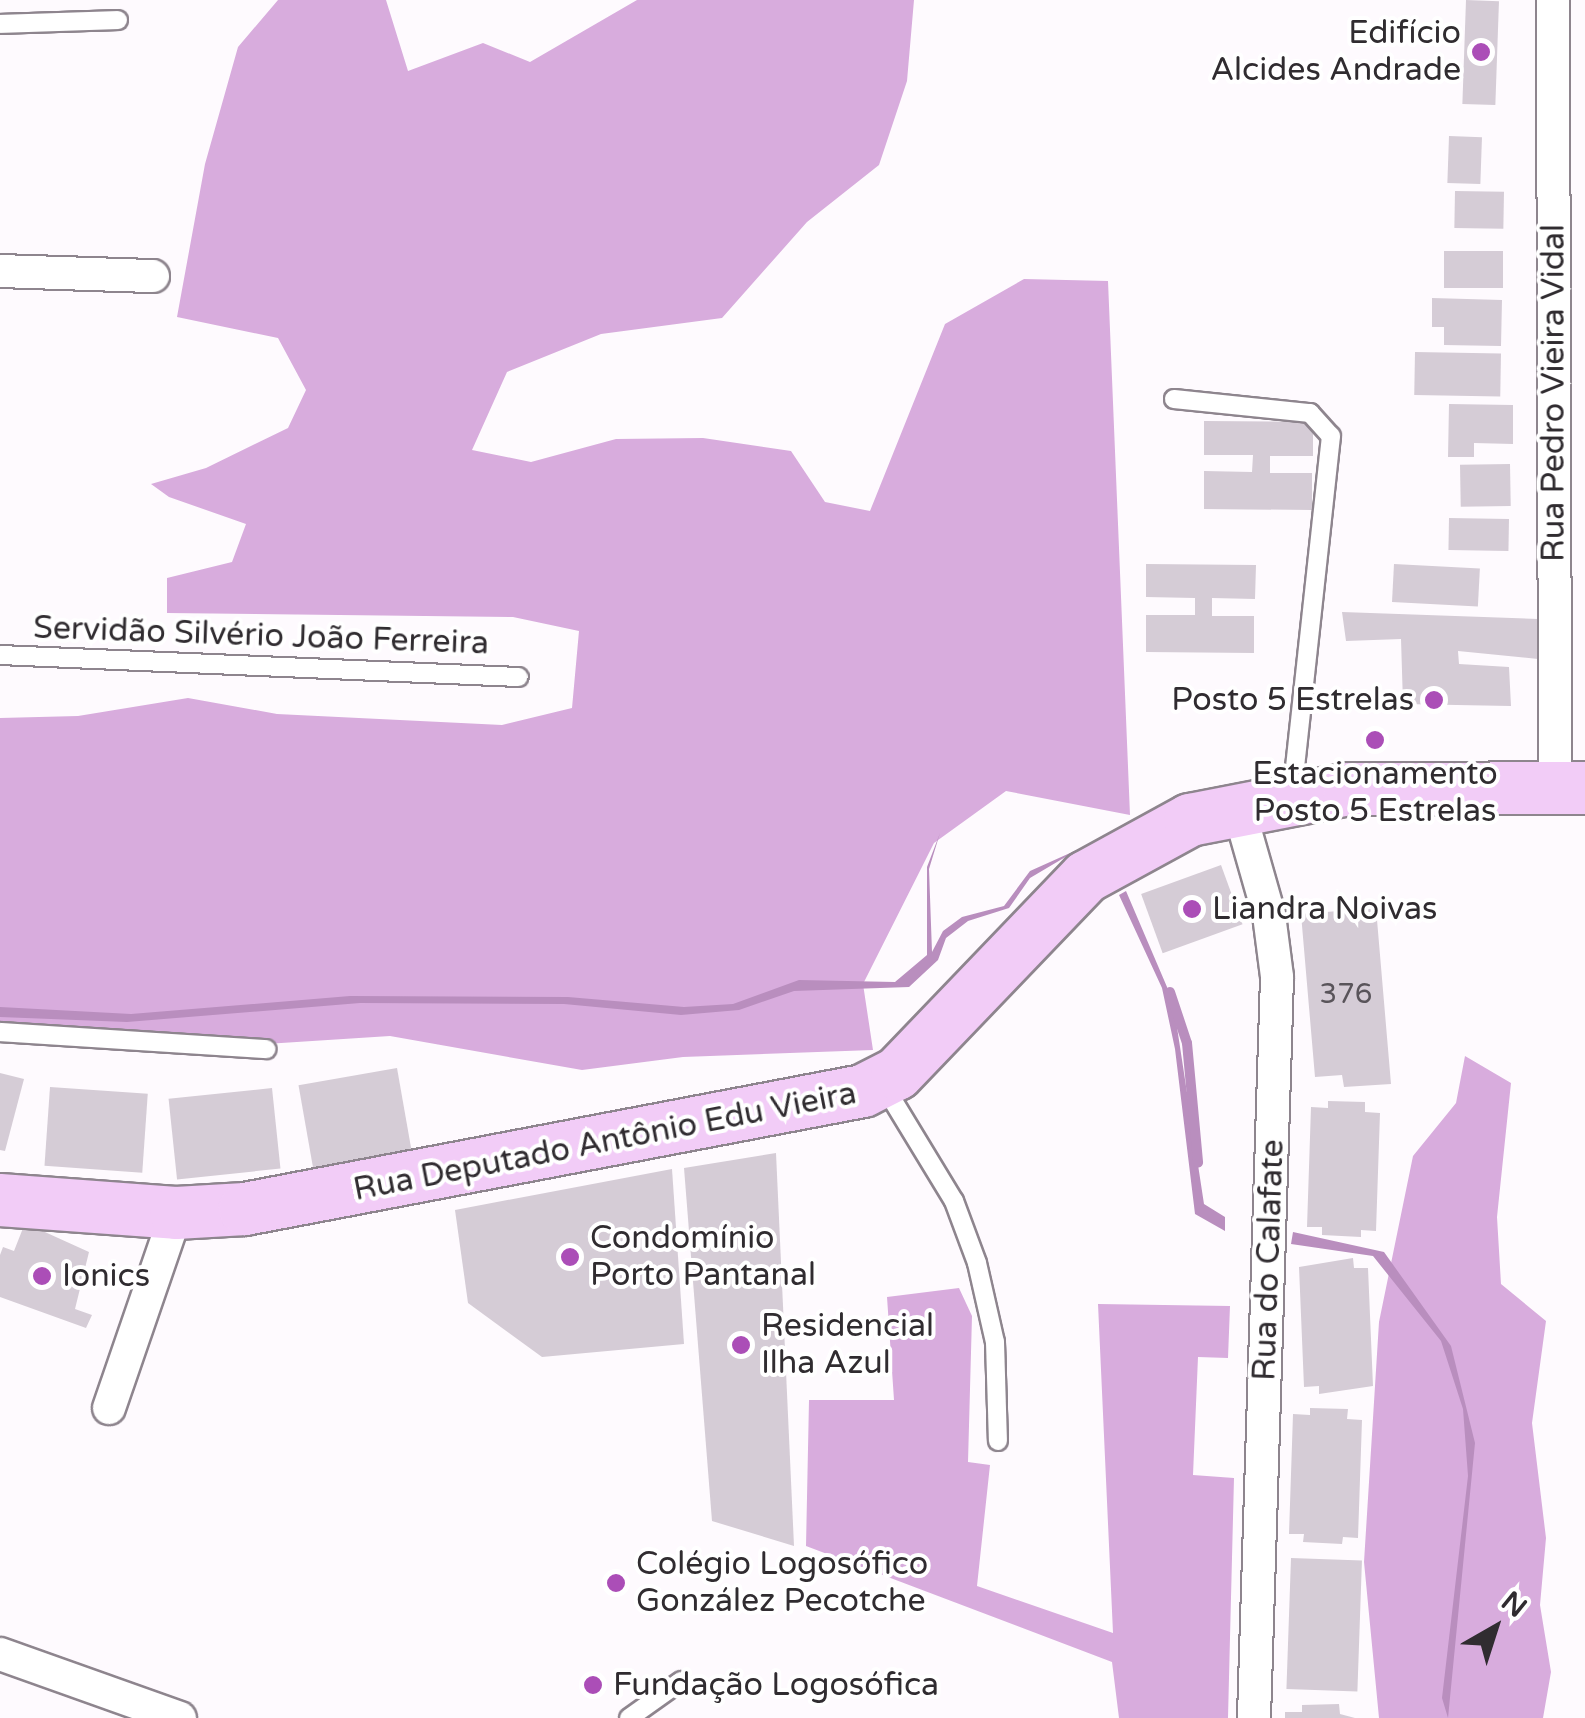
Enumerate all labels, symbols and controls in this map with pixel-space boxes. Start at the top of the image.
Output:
place label: Edifício Alcides Andrade [1210,15,1461,90]
marker: Edifício Alcides Andrade [1470,41,1492,63]
street label: Rua Pedro Vieira Vidal [1535,224,1573,562]
street label: Servidão Silvério João Ferreira [33,609,489,663]
place label: Posto 5 Estrelas [1171,681,1414,719]
marker: Posto 5 Estrelas [1423,689,1445,711]
marker: Estacionamento Posto 5 Estrelas [1364,729,1386,751]
place label: Estacionamento Posto 5 Estrelas [1252,756,1498,831]
place label: Liandra Noivas [1212,890,1437,928]
marker: Liandra Noivas [1181,898,1203,920]
house number: 376 [1320,977,1372,1011]
street label: Rua Deputado Antônio Edu Vieira [350,1074,860,1210]
street label: Rua do Calafate [1246,1139,1292,1381]
place label: Condomínio Porto Pantanal [590,1220,816,1295]
marker: Condomínio Porto Pantanal [559,1246,581,1268]
place label: Ionics [62,1257,150,1295]
marker: Ionics [31,1265,53,1287]
place label: Residencial Ilha Azul [761,1308,934,1383]
marker: Residencial Ilha Azul [730,1334,752,1356]
place label: Colégio Logosófico González Pecotche [636,1546,928,1621]
marker: Colégio Logosófico González Pecotche [605,1572,627,1594]
north arrow [1445,1578,1545,1678]
text: N [1494,1584,1533,1625]
place label: Fundação Logosófica [613,1666,939,1704]
marker: Fundação Logosófica [582,1674,604,1696]

